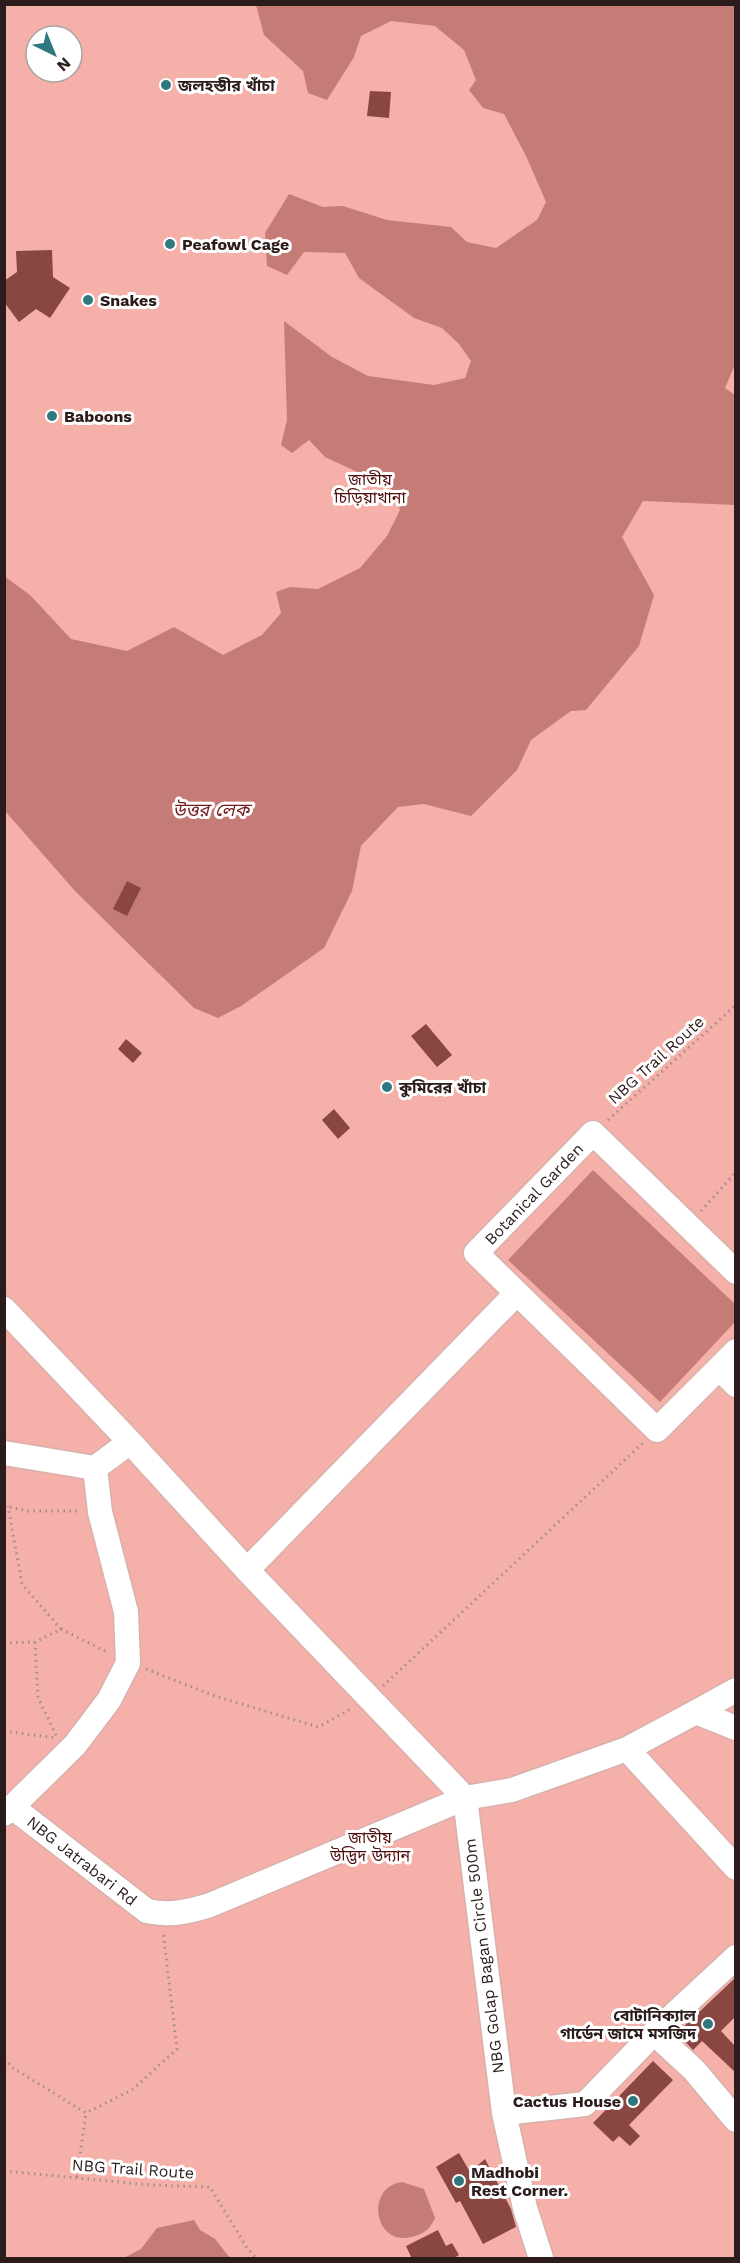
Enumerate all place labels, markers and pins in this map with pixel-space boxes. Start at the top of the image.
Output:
place label: জলহস্তীর খাঁচা [177,76,275,95]
marker: জলহস্তীর খাঁচা [159,78,173,92]
place label: Peafowl Cage [182,235,289,254]
marker: Peafowl Cage [163,237,177,251]
place label: Snakes [100,291,157,310]
marker: Snakes [81,293,95,307]
place label: Baboons [64,407,132,426]
marker: Baboons [45,409,59,423]
place label: কুমিরের খাঁচা [398,1078,487,1098]
marker: কুমিরের খাঁচা [380,1080,394,1094]
place label: বোটানিক্যাল গার্ডেন জামে মসজিদ [560,2006,697,2043]
marker: বোটানিক্যাল গার্ডেন জামে মসজিদ [701,2017,715,2031]
place label: Cactus House [513,2092,621,2111]
marker: Cactus House [626,2094,640,2108]
place label: Madhobi Rest Corner. [471,2163,568,2200]
marker: Madhobi Rest Corner. [452,2174,466,2188]

